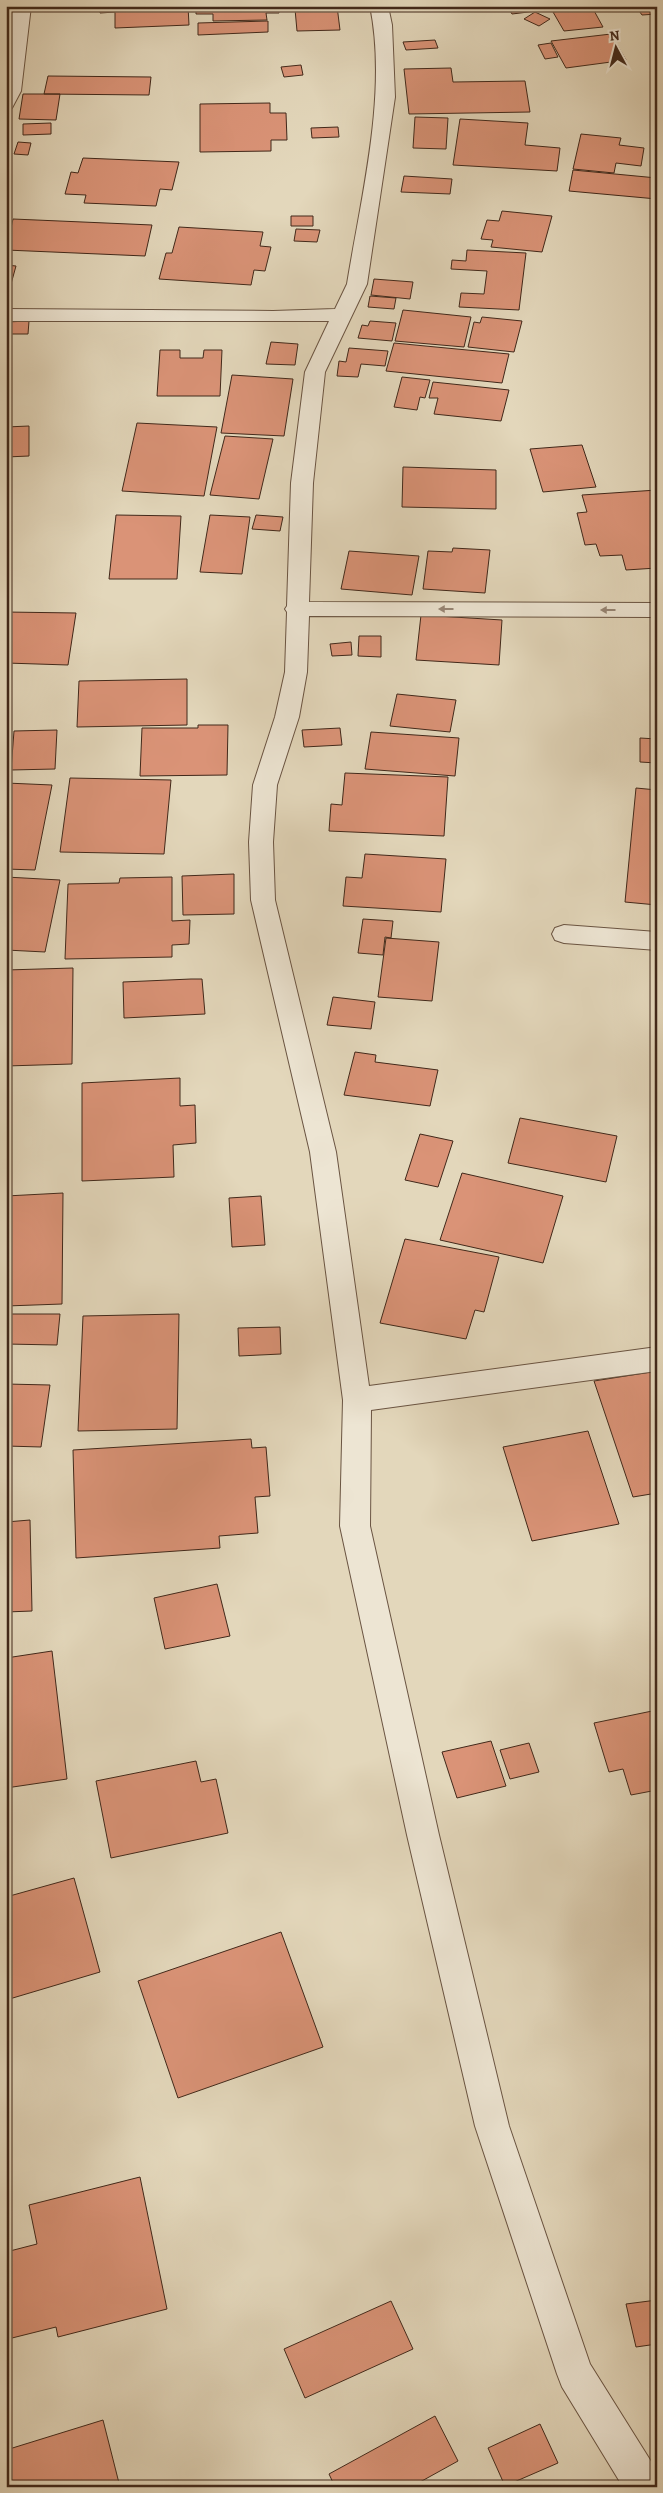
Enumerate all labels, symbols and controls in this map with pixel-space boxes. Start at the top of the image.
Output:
north arrow [590,22,640,72]
text: N [608,26,621,46]
one-way arrow [437,605,453,613]
one-way arrow [600,606,616,614]

